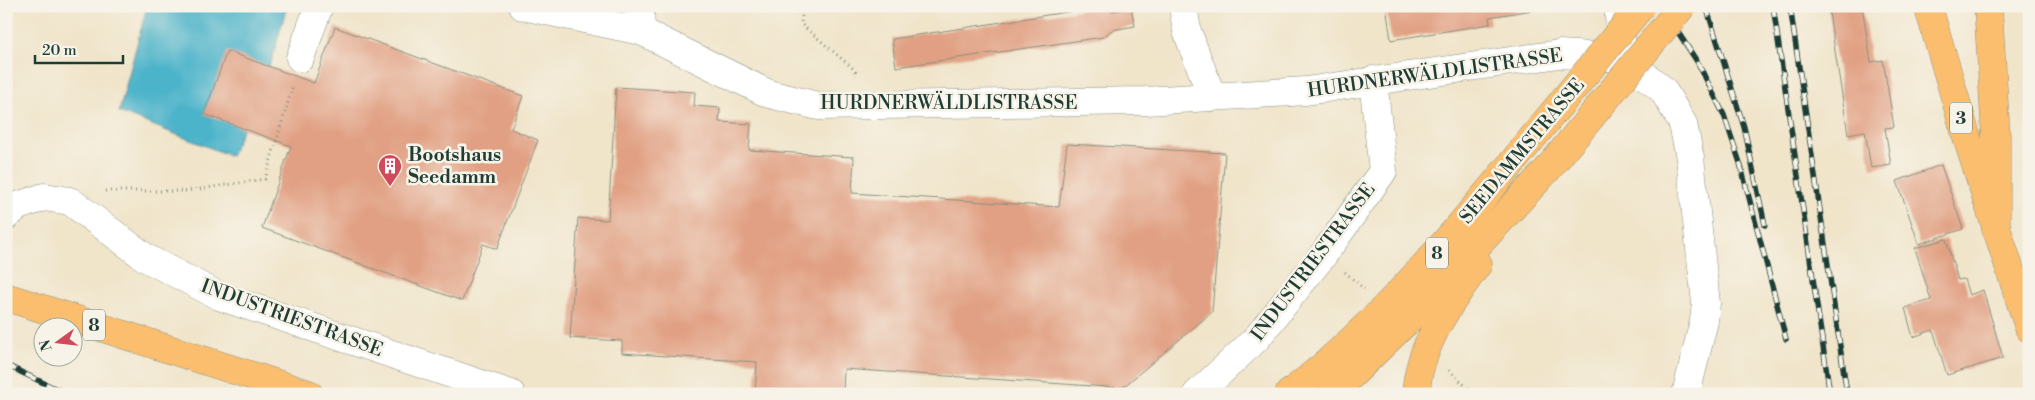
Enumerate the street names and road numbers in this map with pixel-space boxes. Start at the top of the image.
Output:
street label: HURDNERWÄLDLISTRASSE [1306,42,1564,103]
street label: SEEDAMMSTRASSE [1454,73,1590,229]
street label: HURDNERWÄLDLISTRASSE [820,90,1078,115]
road number: 3 [1950,102,1972,134]
street label: INDUSTRIESTRASSE [1246,178,1380,346]
road number: 8 [1426,238,1448,268]
street label: INDUSTRIESTRASSE [198,274,386,362]
road number: 8 [83,310,105,340]

